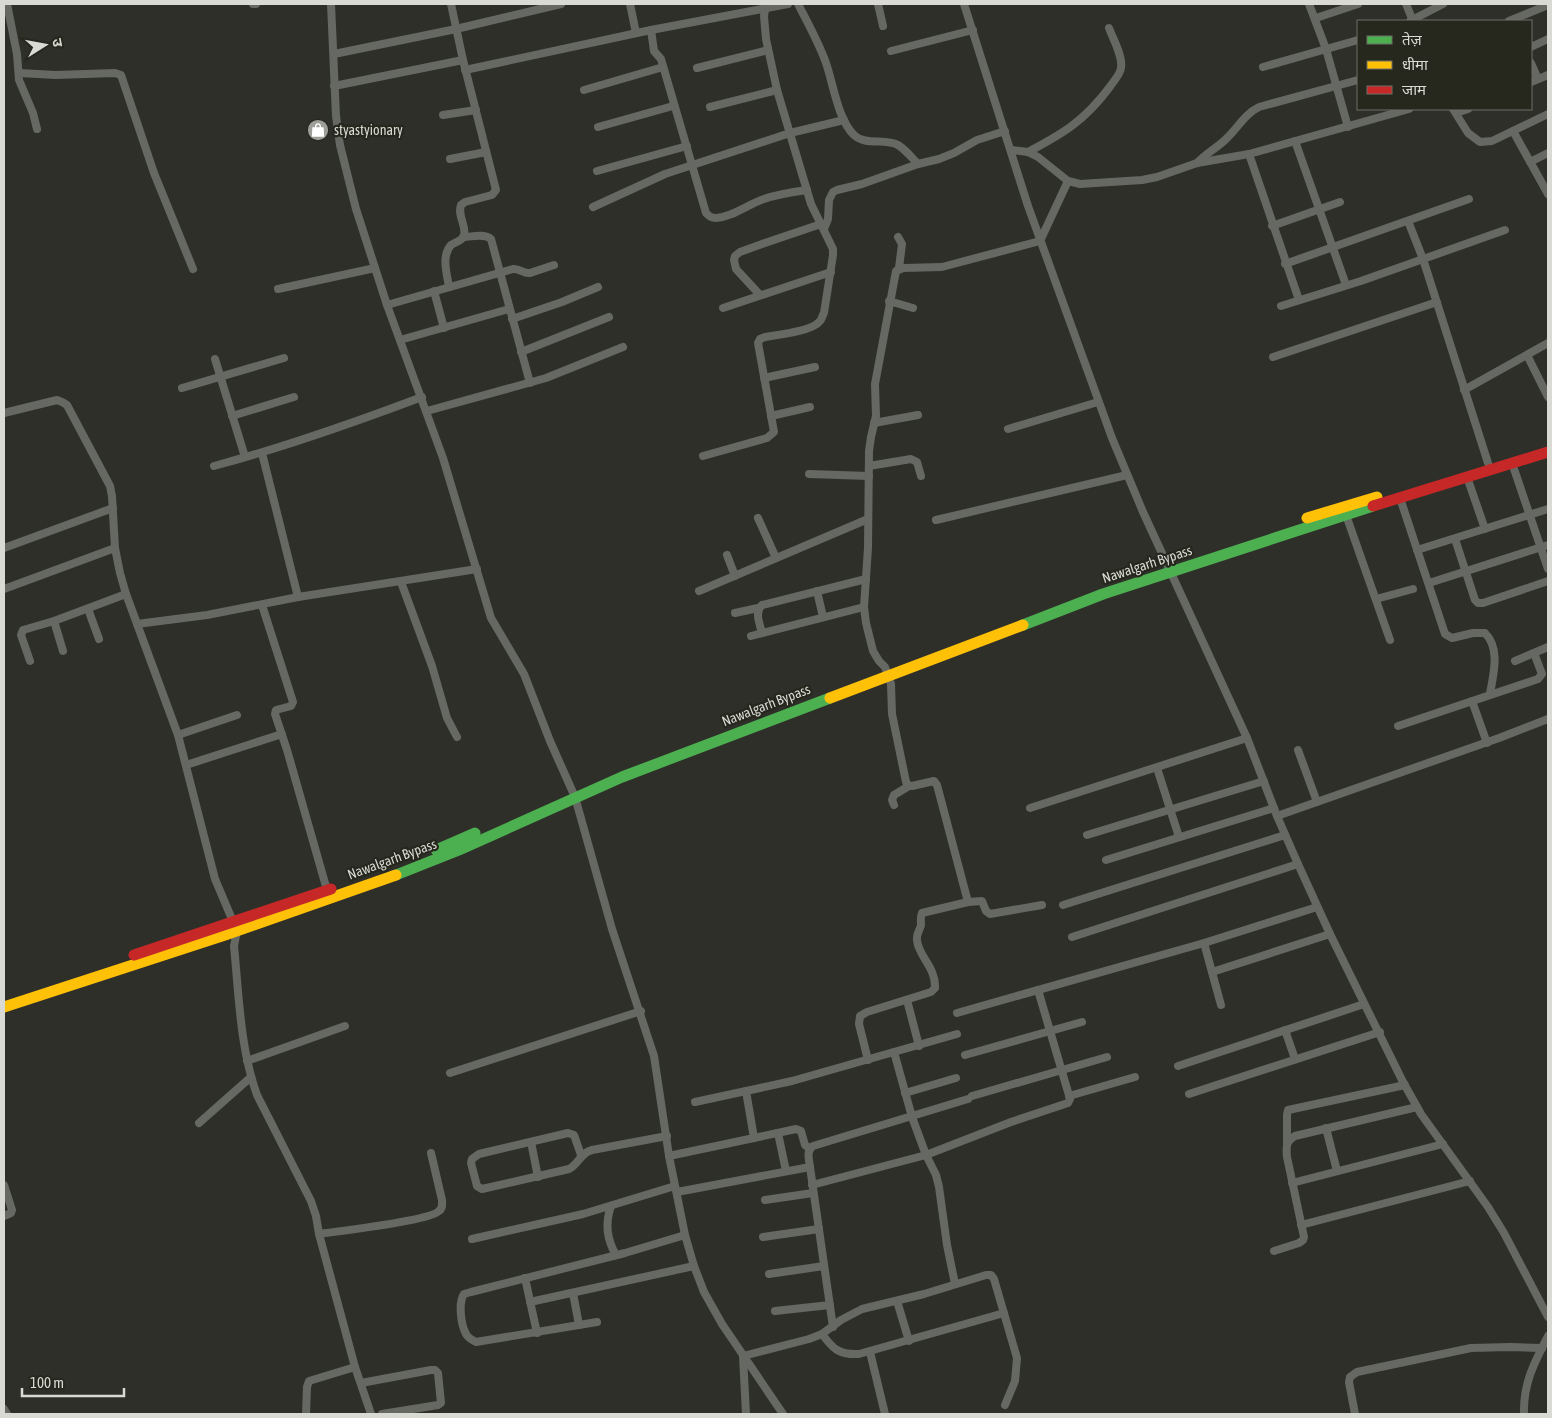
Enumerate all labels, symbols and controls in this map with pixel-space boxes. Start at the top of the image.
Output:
north arrow [20,20,70,70]
legend [1357,20,1532,110]
text: तेज़ [1402,31,1423,48]
text: उ [49,37,67,49]
text: धीमा [1402,56,1429,73]
text: जाम [1402,81,1427,98]
shop icon: styastyionary [306,118,330,142]
place label: styastyionary [334,122,403,138]
street label: Nawalgarh Bypass [1100,542,1194,586]
street label: Nawalgarh Bypass [719,681,813,729]
street label: Nawalgarh Bypass [345,835,439,883]
scale bar [22,1366,125,1398]
text: 100 m [30,1374,64,1391]

